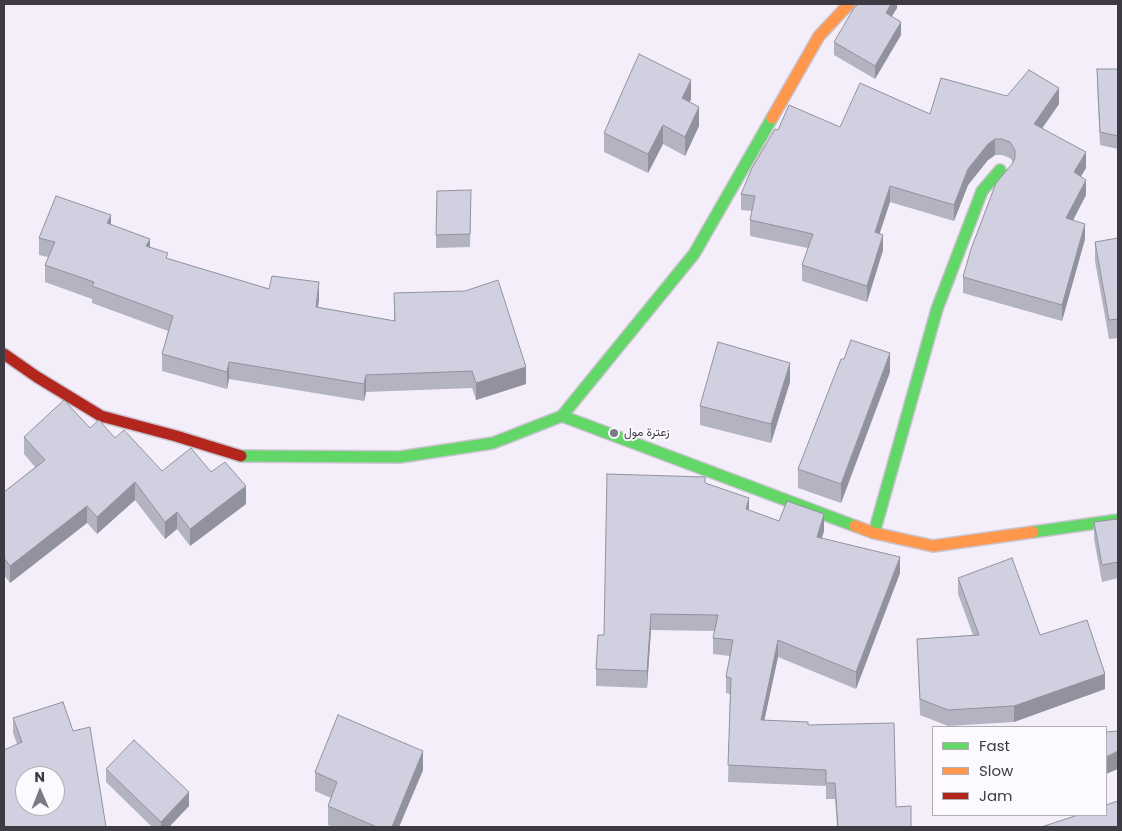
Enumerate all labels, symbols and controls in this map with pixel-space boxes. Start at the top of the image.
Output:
place label: زعترة مول [624,426,670,440]
marker: زعترة مول [608,427,620,439]
legend [932,726,1107,816]
text: Fast [979,735,1010,756]
text: Slow [979,760,1013,781]
north arrow [15,766,65,816]
text: N [34,767,45,787]
text: Jam [979,785,1013,806]

